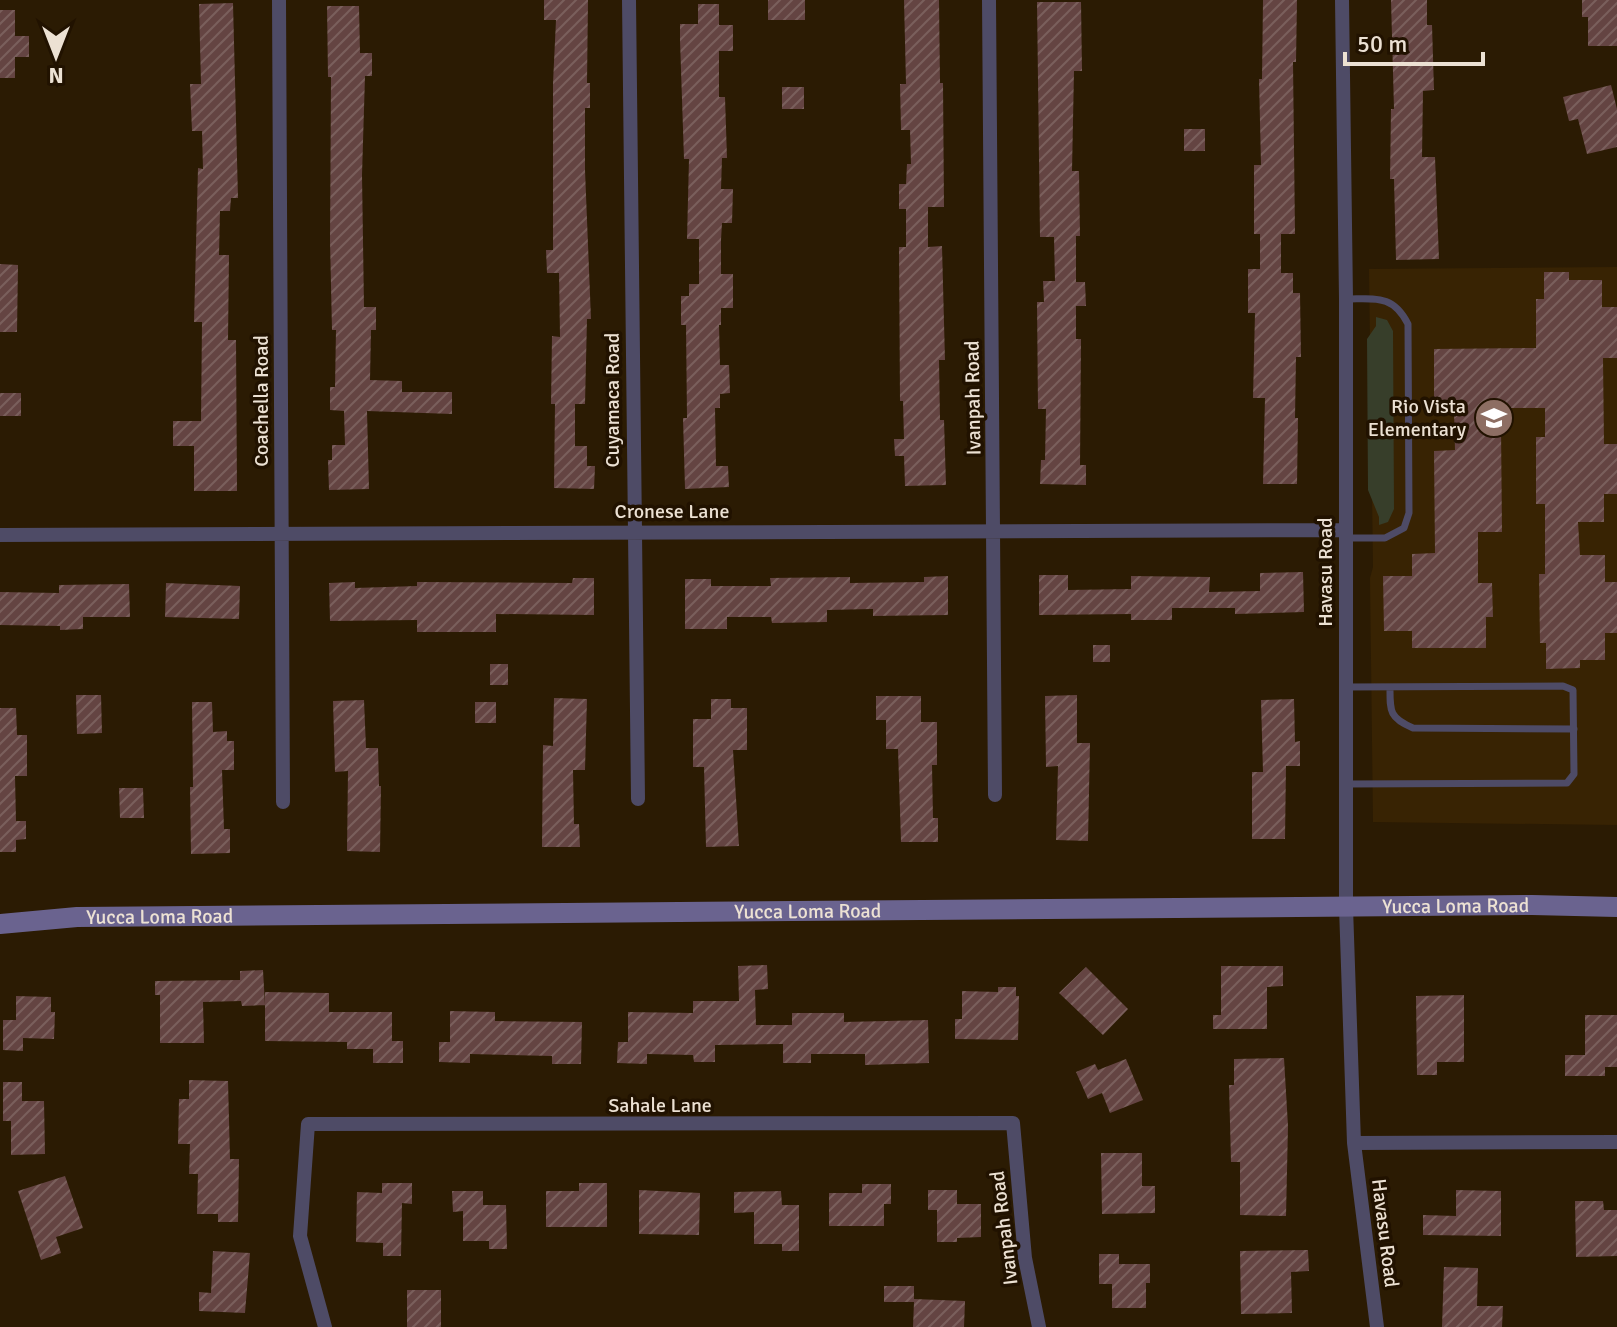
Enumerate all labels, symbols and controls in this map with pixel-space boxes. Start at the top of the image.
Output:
north arrow [16,16,96,96]
scale bar [1345,16,1483,66]
text: 50 m [1357,29,1407,59]
text: N [48,62,64,89]
street label: Cuyamaca Road [600,333,625,467]
street label: Coachella Road [249,335,274,467]
street label: Ivanpah Road [959,340,987,456]
place label: Rio Vista Elementary [1368,394,1467,442]
school or university icon: Rio Vista Elementary [1473,397,1515,439]
street label: Cronese Lane [615,499,729,524]
street label: Havasu Road [1313,517,1338,627]
street label: Yucca Loma Road [1382,893,1529,919]
street label: Yucca Loma Road [734,898,881,924]
street label: Yucca Loma Road [86,903,233,929]
street label: Sahale Lane [608,1093,712,1118]
street label: Ivanpah Road [985,1169,1023,1287]
street label: Havasu Road [1366,1177,1404,1289]

